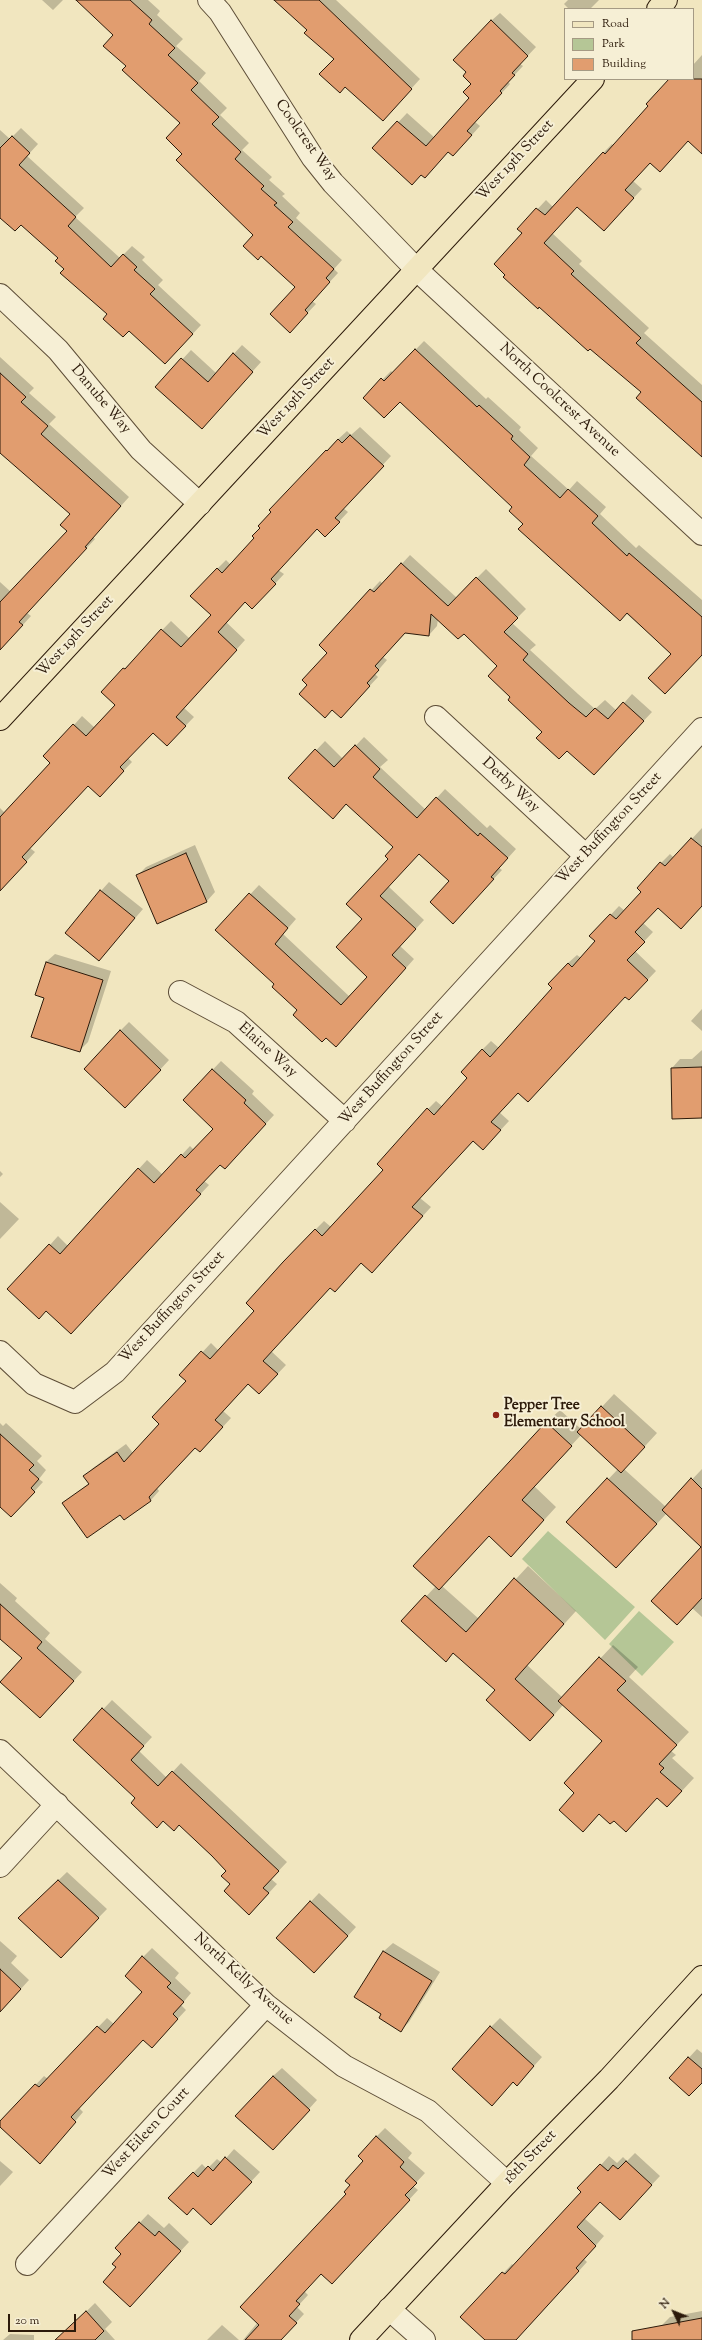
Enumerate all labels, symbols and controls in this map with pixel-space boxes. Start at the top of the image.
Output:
legend [564,8,694,80]
text: Road [602,15,629,33]
text: Park [602,35,625,53]
text: Building [602,55,646,73]
street label: Coolcrest Way [270,97,340,185]
street label: West 19th Street [474,117,558,205]
street label: North Coolcrest Avenue [495,340,623,462]
street label: West 19th Street [255,355,339,443]
street label: Danube Way [66,362,134,438]
street label: West 19th Street [34,593,118,681]
street label: Derby Way [477,755,543,817]
street label: West Buffington Street [553,769,667,889]
street label: West Buffington Street [336,1008,448,1130]
street label: Elaine Way [234,1020,300,1082]
street label: West Buffington Street [116,1248,230,1368]
place label: Pepper Tree Elementary School [504,1397,625,1432]
marker: Pepper Tree Elementary School [491,1410,501,1420]
street label: North Kelly Avenue [189,1930,297,2030]
street label: West Eileen Court [100,2084,194,2184]
street label: 18th Street [501,2127,561,2189]
north arrow [654,2292,694,2332]
text: N [656,2295,674,2312]
scale bar [10,2306,78,2332]
text: 20 m [15,2312,39,2330]

